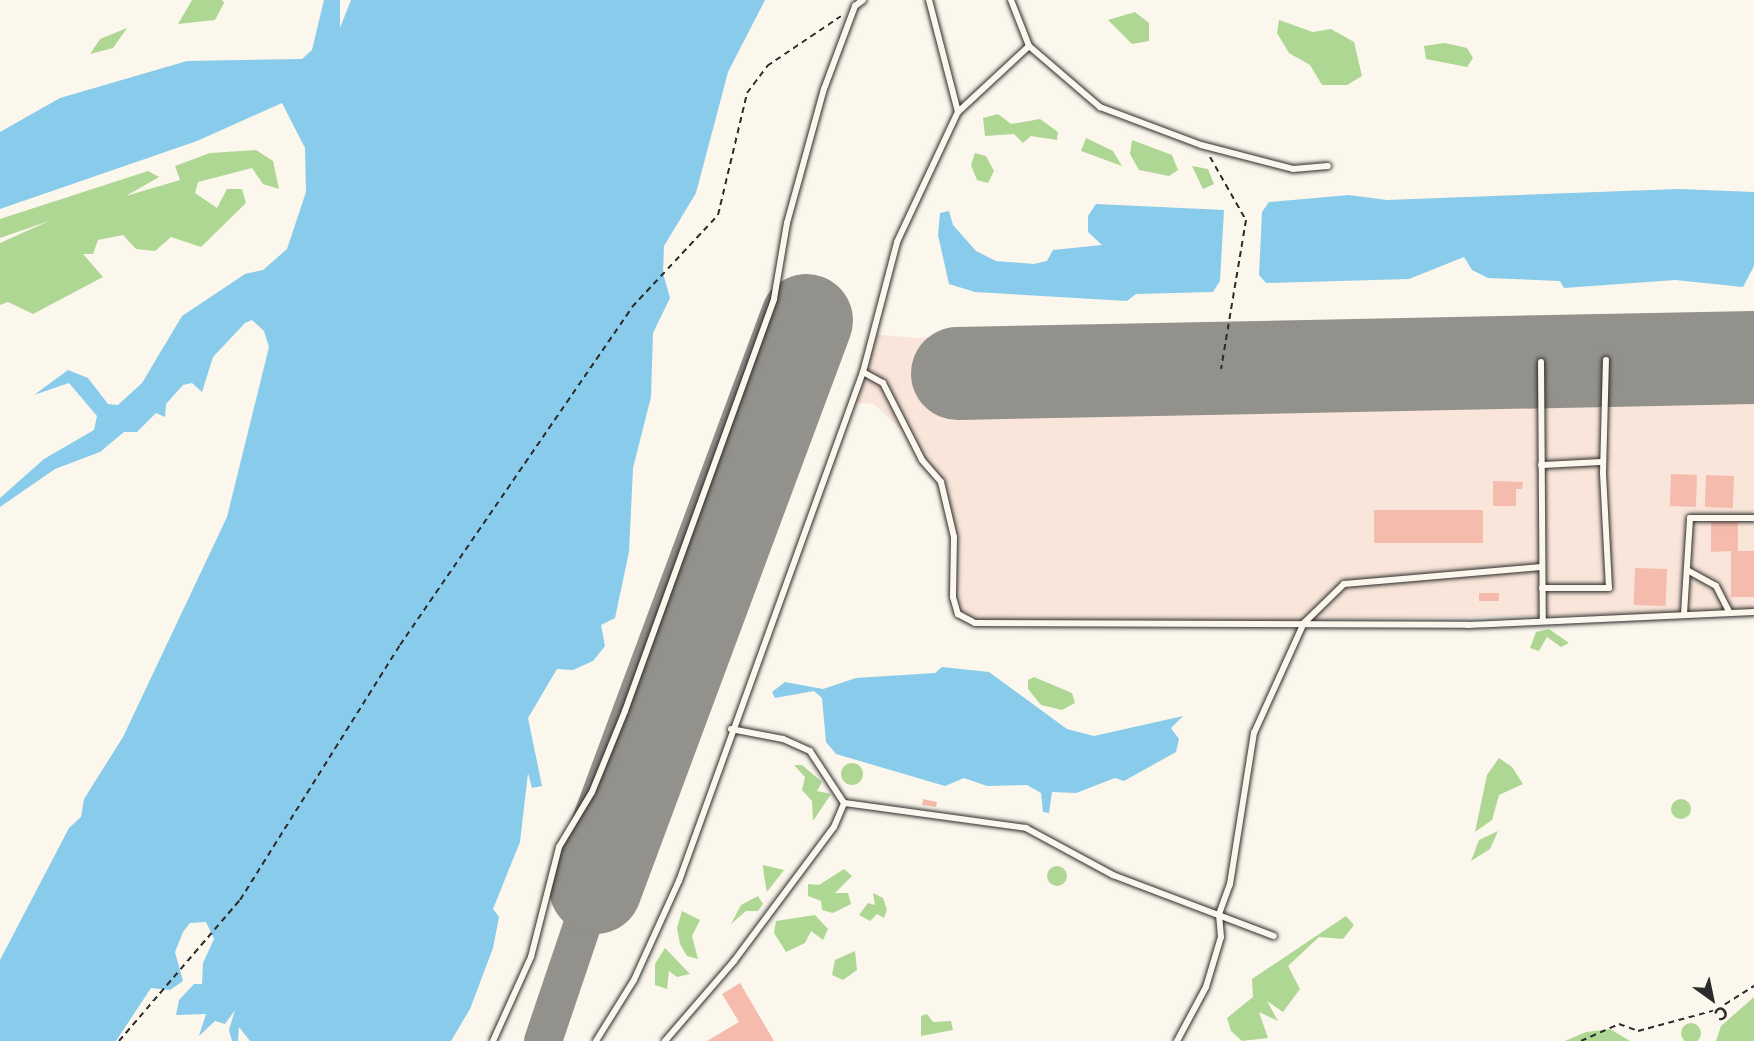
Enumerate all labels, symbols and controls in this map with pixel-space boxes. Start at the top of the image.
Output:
north arrow [1682,969,1742,1029]
text: С [1710,1001,1733,1027]

